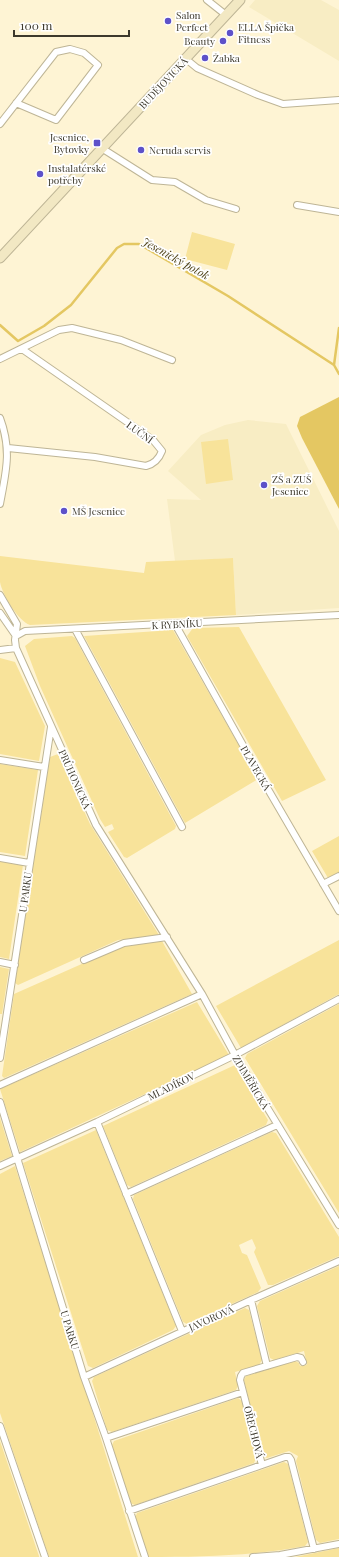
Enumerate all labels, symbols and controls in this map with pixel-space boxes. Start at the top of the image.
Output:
place label: Salon Perfect [176,8,208,34]
scale bar [14,12,129,38]
marker: Salon Perfect [163,16,173,26]
text: 100 m [20,17,53,33]
place label: ELLA Špička Fitness [238,20,294,46]
marker: ELLA Špička Fitness [225,28,235,38]
place label: Beauty [184,34,215,48]
marker: Beauty [218,36,228,46]
place label: Žabka [213,51,240,65]
marker: Žabka [200,53,210,63]
street label: BUDĚJOVICKÁ [135,54,191,112]
place label: Jesenice, Bytovky [49,130,89,156]
marker: Jesenice, Bytovky [92,138,102,148]
place label: Neruda servis [149,143,211,157]
marker: Neruda servis [136,145,146,155]
place label: Instalatérské potřeby [48,161,106,187]
marker: Instalatérské potřeby [35,169,45,179]
water label: Jesenický potok [140,233,212,283]
street label: LUČNÍ [124,418,157,447]
place label: ZŠ a ZUŠ Jesenice [271,472,311,498]
marker: ZŠ a ZUŠ Jesenice [259,480,269,490]
place label: MŠ Jesenice [72,504,125,518]
marker: MŠ Jesenice [59,506,69,516]
street label: K RYBNÍKU [151,616,203,632]
street label: PLAVECKÁ [238,743,275,794]
street label: PRŮHONICKÁ [56,747,95,812]
street label: U PARKU [15,871,35,913]
street label: ZDIMĚŘICKÁ [229,1052,273,1112]
street label: MLADÍKOV [145,1068,198,1103]
street label: JAVOROVÁ [185,1302,236,1335]
street label: U PARKU [57,1308,83,1352]
street label: OŘECHOVÁ [241,1404,267,1460]

